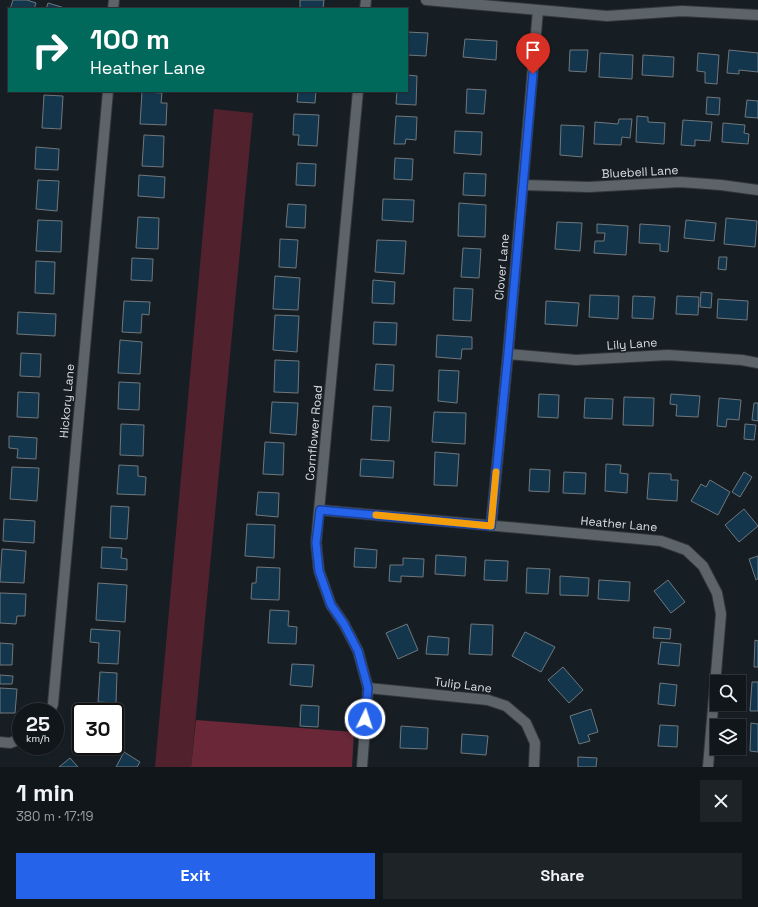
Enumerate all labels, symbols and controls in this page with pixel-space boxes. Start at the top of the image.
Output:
text: 100 m [90,21,170,57]
icon: right [24,24,76,76]
pin [516,33,550,74]
icon: arrive [522,39,544,61]
text: Heather Lane [90,56,206,79]
street label: Bluebell Lane [601,162,679,182]
street label: Clover Lane [491,233,513,301]
street label: Lily Lane [606,334,658,354]
street label: Hickory Lane [56,363,78,439]
street label: Cornflower Road [302,385,326,481]
street label: Heather Lane [580,513,658,535]
street label: Tulip Lane [433,674,493,696]
map controls [710,675,746,755]
button: search [710,675,746,711]
position arrow [344,698,386,740]
speed limit sign: 30 [72,703,124,755]
text: 25 [26,711,50,737]
button: layers [710,719,746,755]
text: km/h [26,732,50,745]
text: 1 min [16,777,75,808]
button: close [700,780,742,822]
text: 380 m · 17:19 [16,808,93,825]
button: Exit [16,853,375,899]
button: Share [383,853,742,899]

